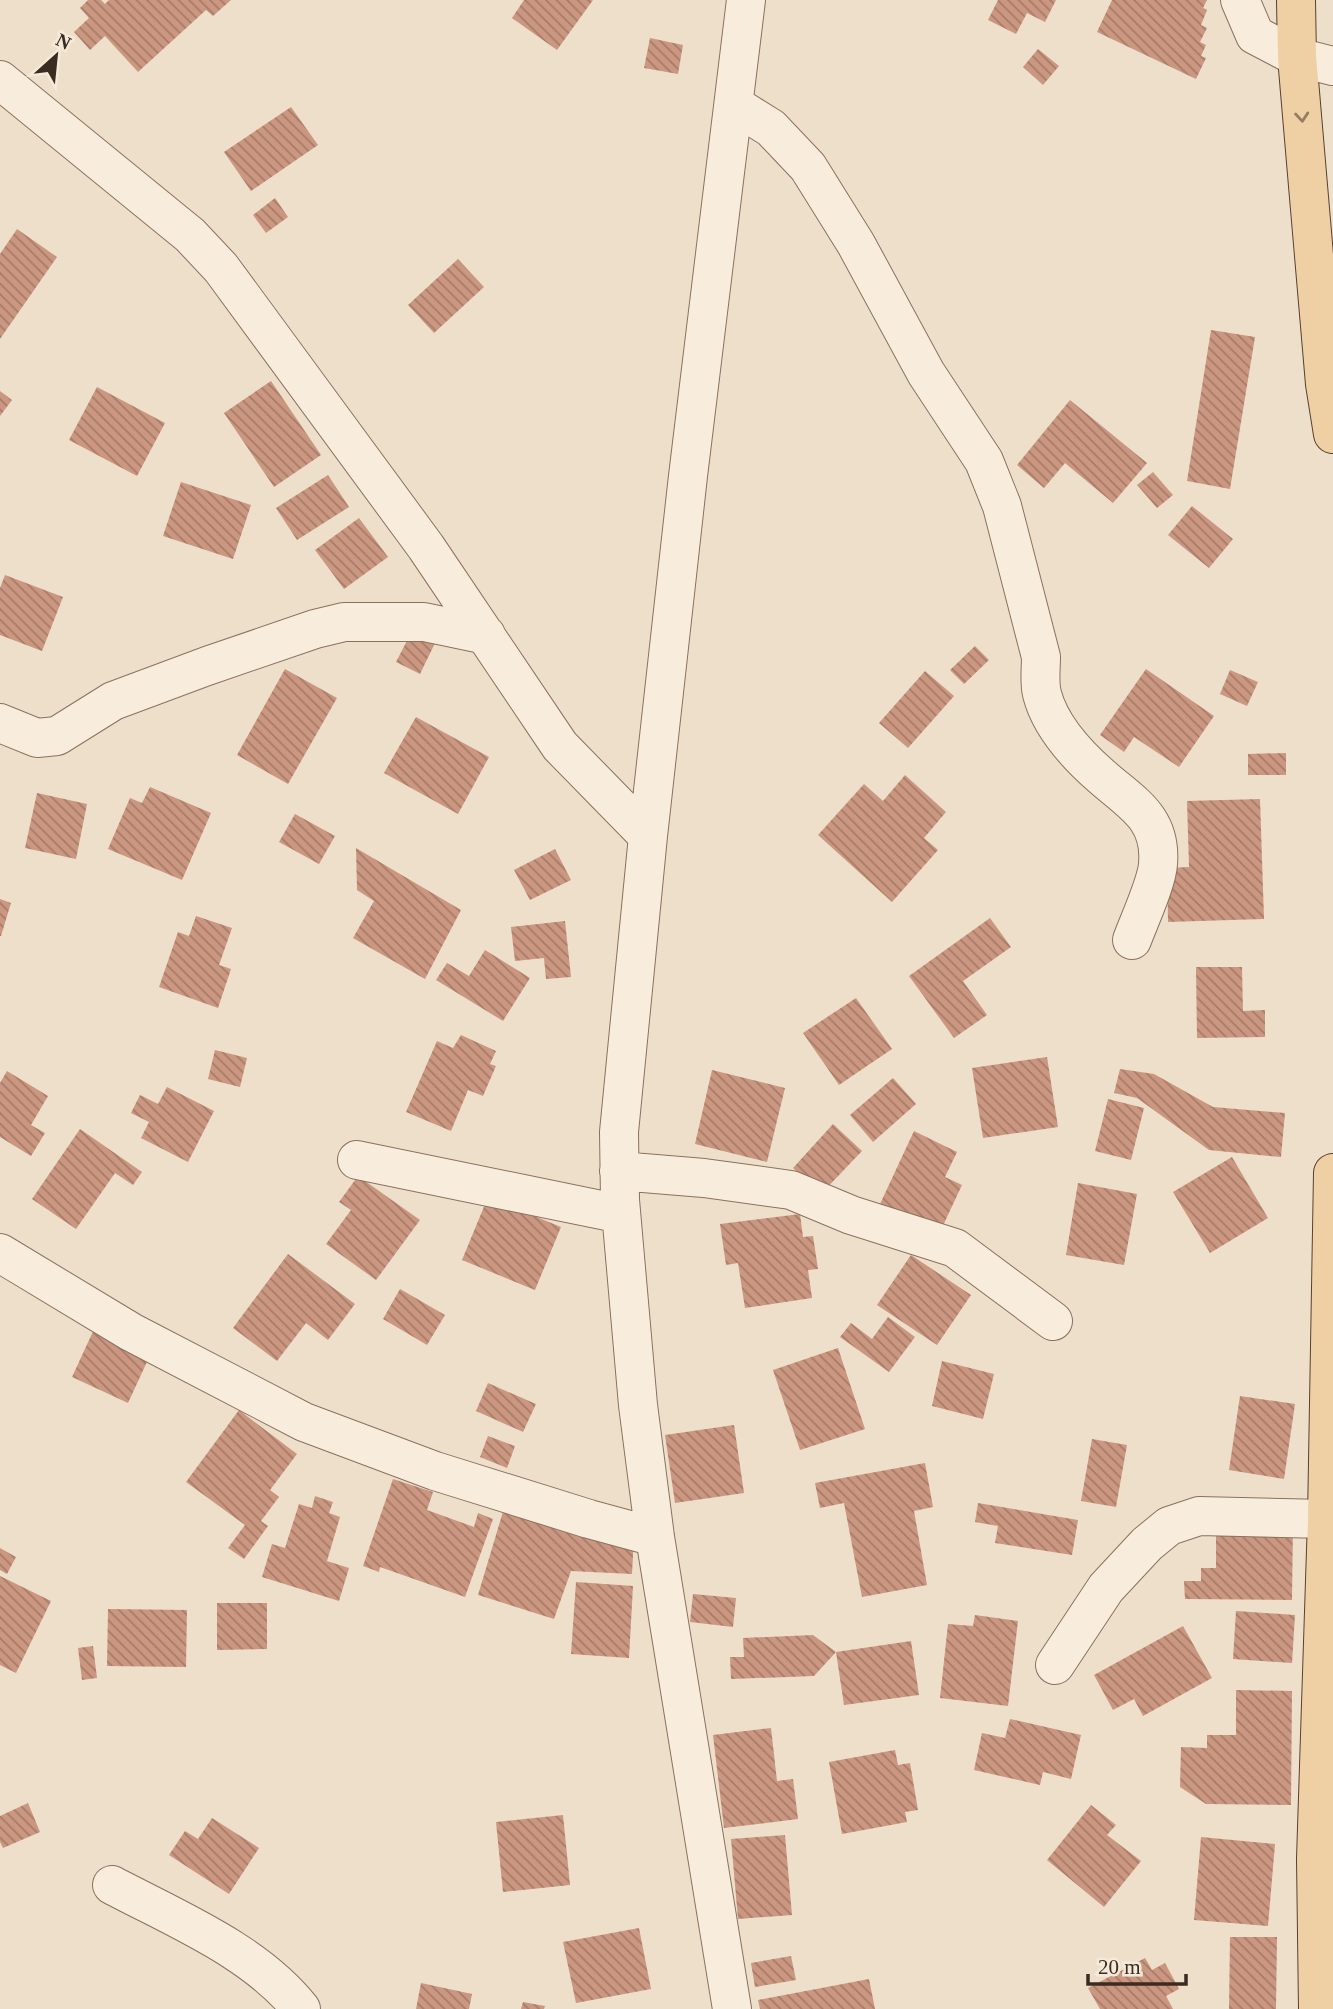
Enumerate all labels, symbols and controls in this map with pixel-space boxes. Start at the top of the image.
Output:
north arrow [21,21,91,91]
text: N [53,29,75,54]
one-way arrow [1294,112,1309,123]
scale bar [1088,1942,1186,1986]
text: 20 m [1098,1955,1141,1979]

